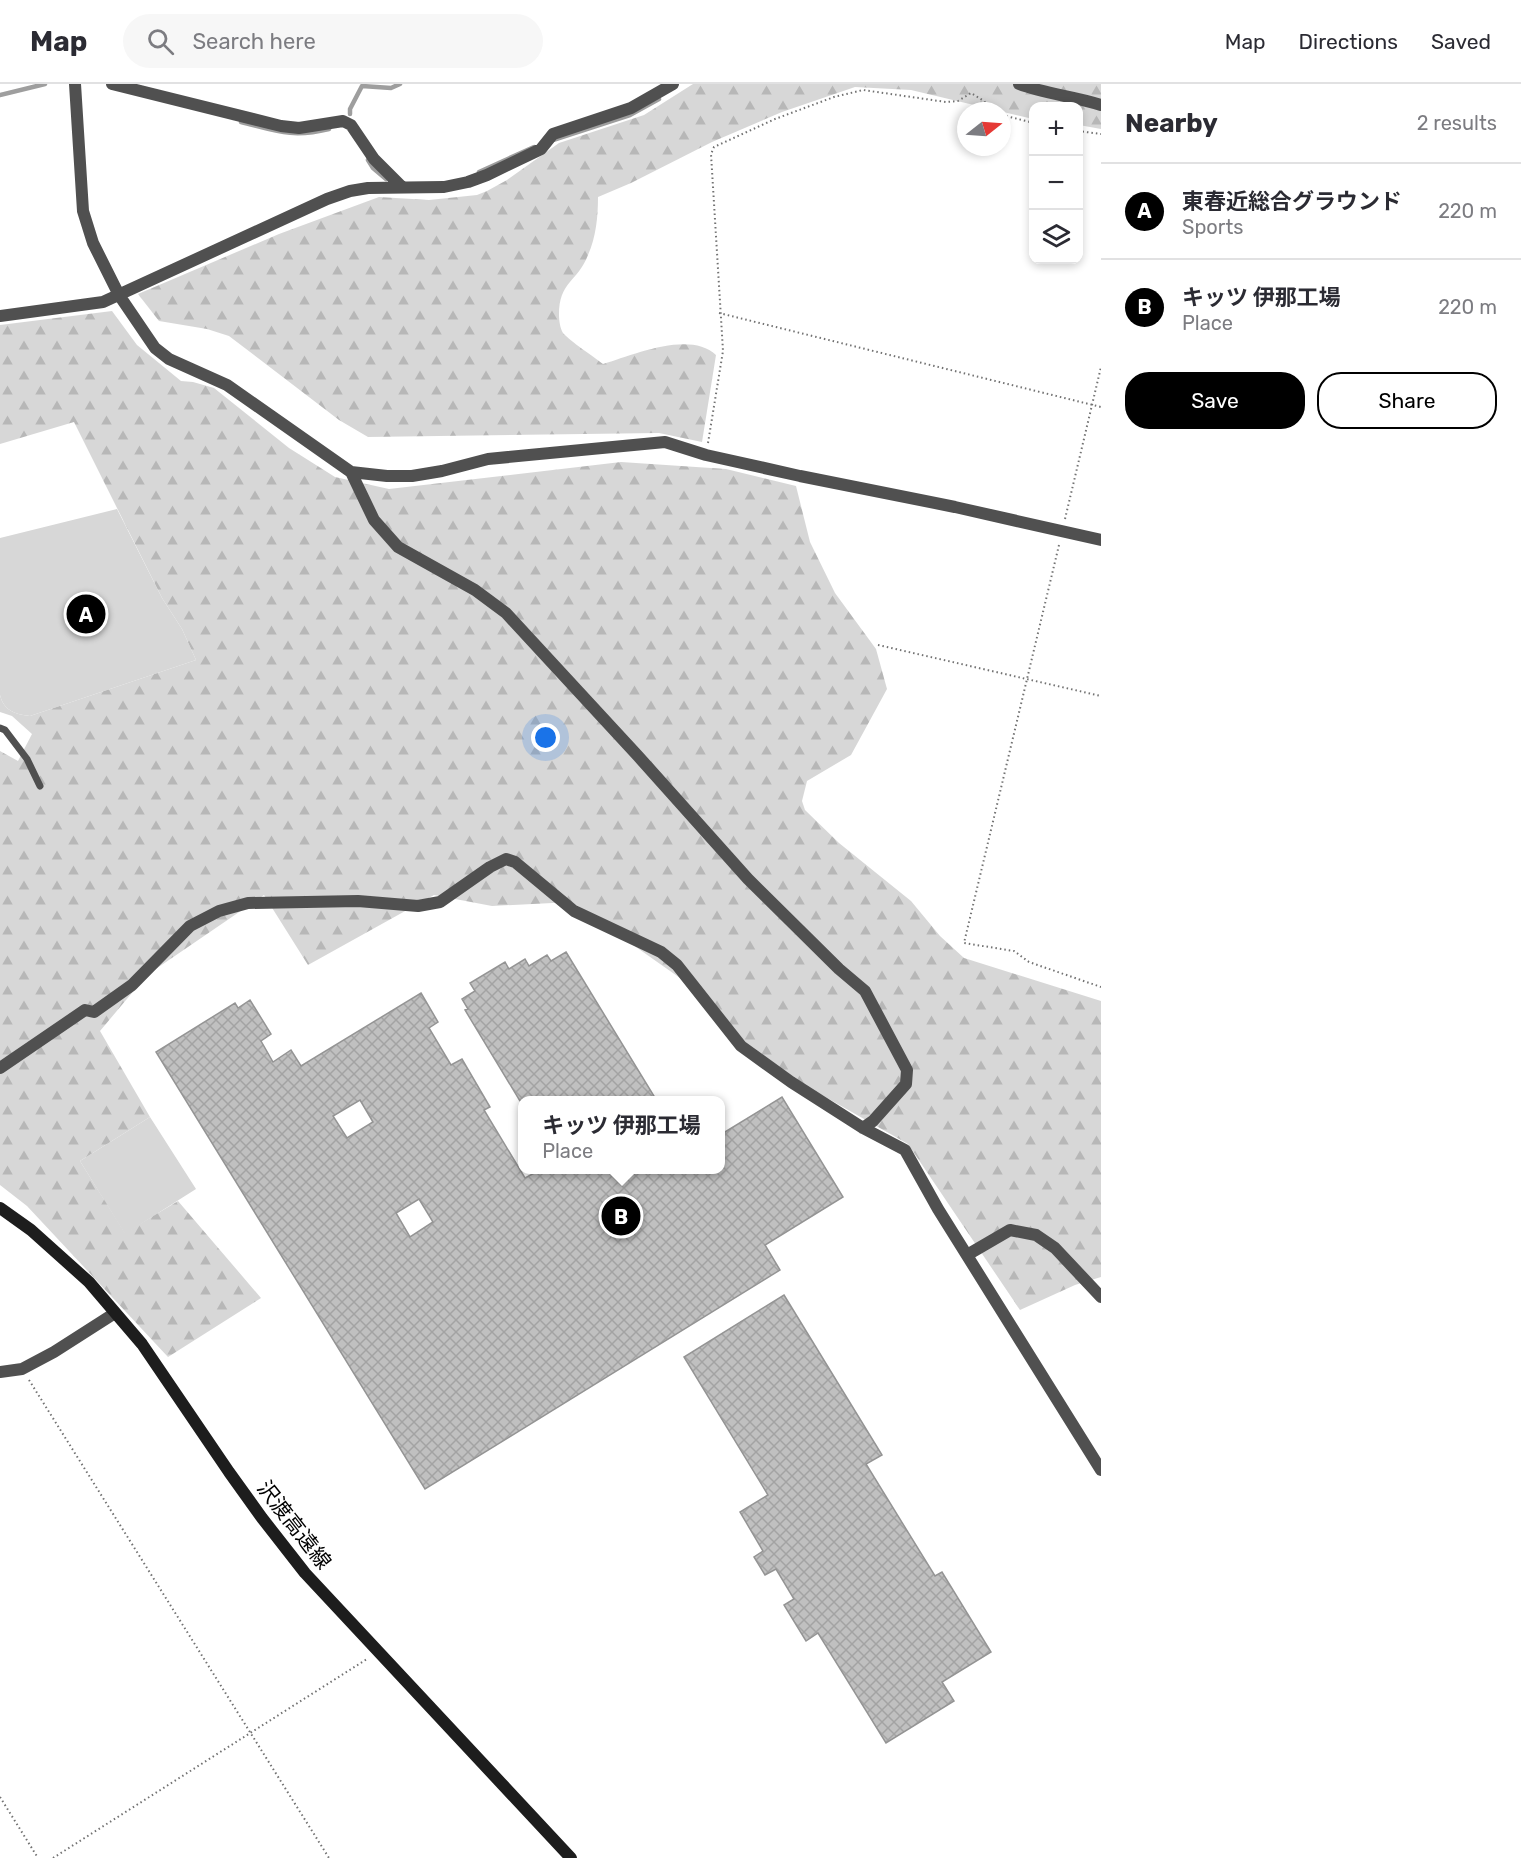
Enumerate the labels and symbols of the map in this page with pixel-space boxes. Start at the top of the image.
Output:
north arrow [957,102,1011,156]
pin: A [66,592,106,636]
your location [531,723,560,752]
pin: B [602,1194,640,1238]
street label: 沢渡高遠線 [252,1476,337,1574]

